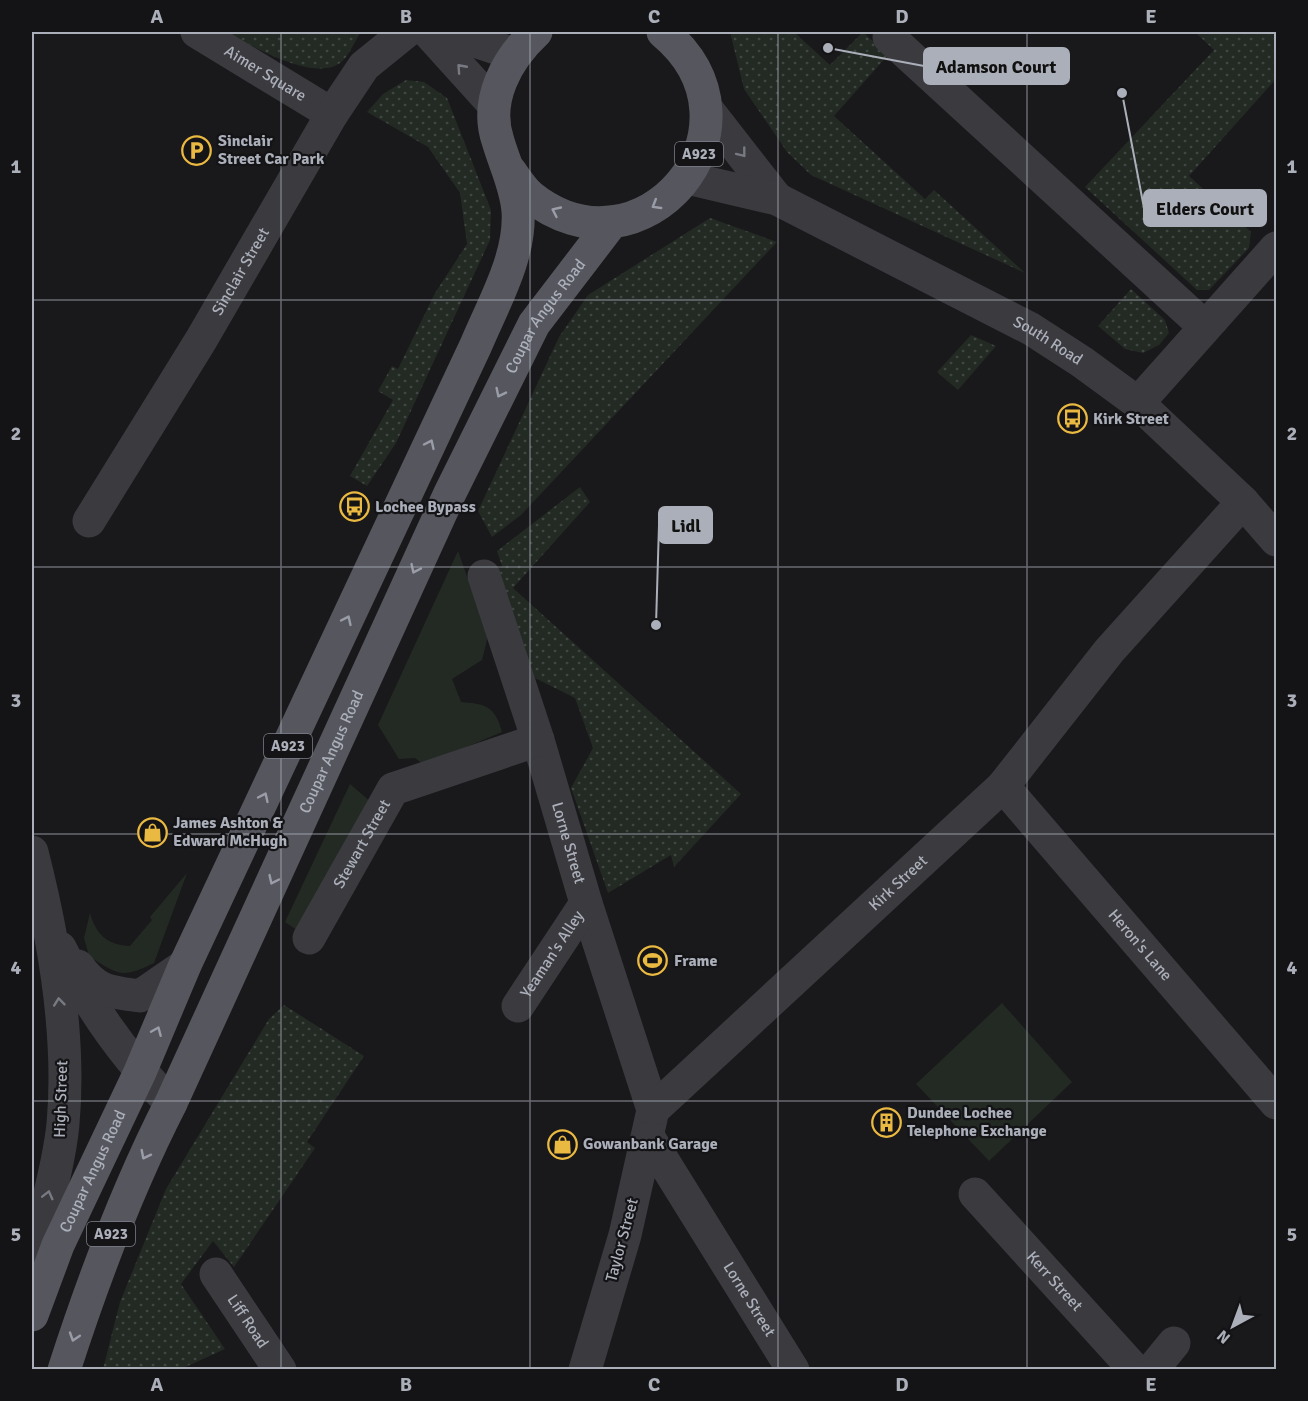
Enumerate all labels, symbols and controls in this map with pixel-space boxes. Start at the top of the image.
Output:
text: A [151,4,164,29]
text: B [400,4,412,29]
text: C [648,4,660,29]
text: D [895,4,909,29]
text: E [1145,4,1157,29]
street label: Aimer Square [221,41,310,106]
callout: Adamson Court [924,48,1069,84]
text: Adamson Court [936,56,1057,78]
one-way arrow [457,65,468,75]
place label: Sinclair Street Car Park [218,131,325,169]
parking icon: Sinclair Street Car Park [181,134,213,166]
road number: A923 [675,142,723,166]
one-way arrow [734,147,745,158]
text: 1 [11,154,22,179]
text: 1 [1287,154,1298,179]
callout: Elders Court [1144,190,1266,226]
one-way arrow [652,198,662,210]
text: Elders Court [1156,198,1254,220]
one-way arrow [551,206,562,218]
street label: Sinclair Street [207,224,274,319]
street label: Coupar Angus Road [501,255,590,377]
street label: South Road [1010,312,1086,370]
one-way arrow [496,387,507,397]
bus stop icon: Kirk Street [1056,403,1088,435]
place label: Kirk Street [1093,409,1169,429]
text: 2 [11,421,21,446]
text: 2 [1287,421,1297,446]
one-way arrow [423,439,435,450]
bus stop icon: Lochee Bypass [338,491,370,523]
place label: Lochee Bypass [375,497,476,517]
callout: Lidl [659,507,712,543]
text: Lidl [671,515,701,537]
one-way arrow [411,562,423,573]
one-way arrow [340,616,352,627]
street label: Coupar Angus Road [295,687,368,817]
text: 3 [11,688,21,713]
text: 3 [1287,688,1297,713]
road number: A923 [264,734,312,758]
one-way arrow [257,792,269,803]
street label: Stewart Street [329,796,395,892]
street label: Lorne Street [547,800,590,887]
place label: James Ashton & Edward McHugh [173,813,287,851]
shop icon: James Ashton & Edward McHugh [136,816,168,848]
street label: Kirk Street [864,851,932,915]
one-way arrow [268,873,280,884]
street label: Heron's Lane [1104,905,1176,985]
street label: Yeaman's Alley [516,906,589,1002]
sports icon: Frame [637,945,669,977]
place label: Frame [674,951,718,971]
text: 4 [11,955,22,980]
text: 4 [1287,955,1298,980]
one-way arrow [53,997,66,1006]
one-way arrow [150,1027,162,1038]
street label: High Street [50,1060,72,1138]
place label: Dundee Lochee Telephone Exchange [907,1103,1047,1141]
building icon: Dundee Lochee Telephone Exchange [870,1106,902,1138]
street label: Coupar Angus Road [55,1107,130,1236]
shop icon: Gowanbank Garage [546,1128,578,1160]
place label: Gowanbank Garage [583,1134,718,1154]
one-way arrow [140,1149,152,1160]
one-way arrow [41,1190,54,1200]
street label: Taylor Street [601,1195,643,1284]
text: 5 [11,1222,21,1247]
road number: A923 [87,1222,135,1246]
text: 5 [1287,1222,1297,1247]
street label: Kerr Street [1022,1247,1087,1316]
street label: Lorne Street [719,1258,780,1341]
street label: Liff Road [223,1291,273,1352]
north arrow [1203,1296,1263,1356]
text: N [1213,1325,1235,1348]
one-way arrow [69,1331,82,1342]
text: A [151,1372,164,1397]
text: B [400,1372,412,1397]
text: C [648,1372,660,1397]
text: D [895,1372,909,1397]
text: E [1145,1372,1157,1397]

